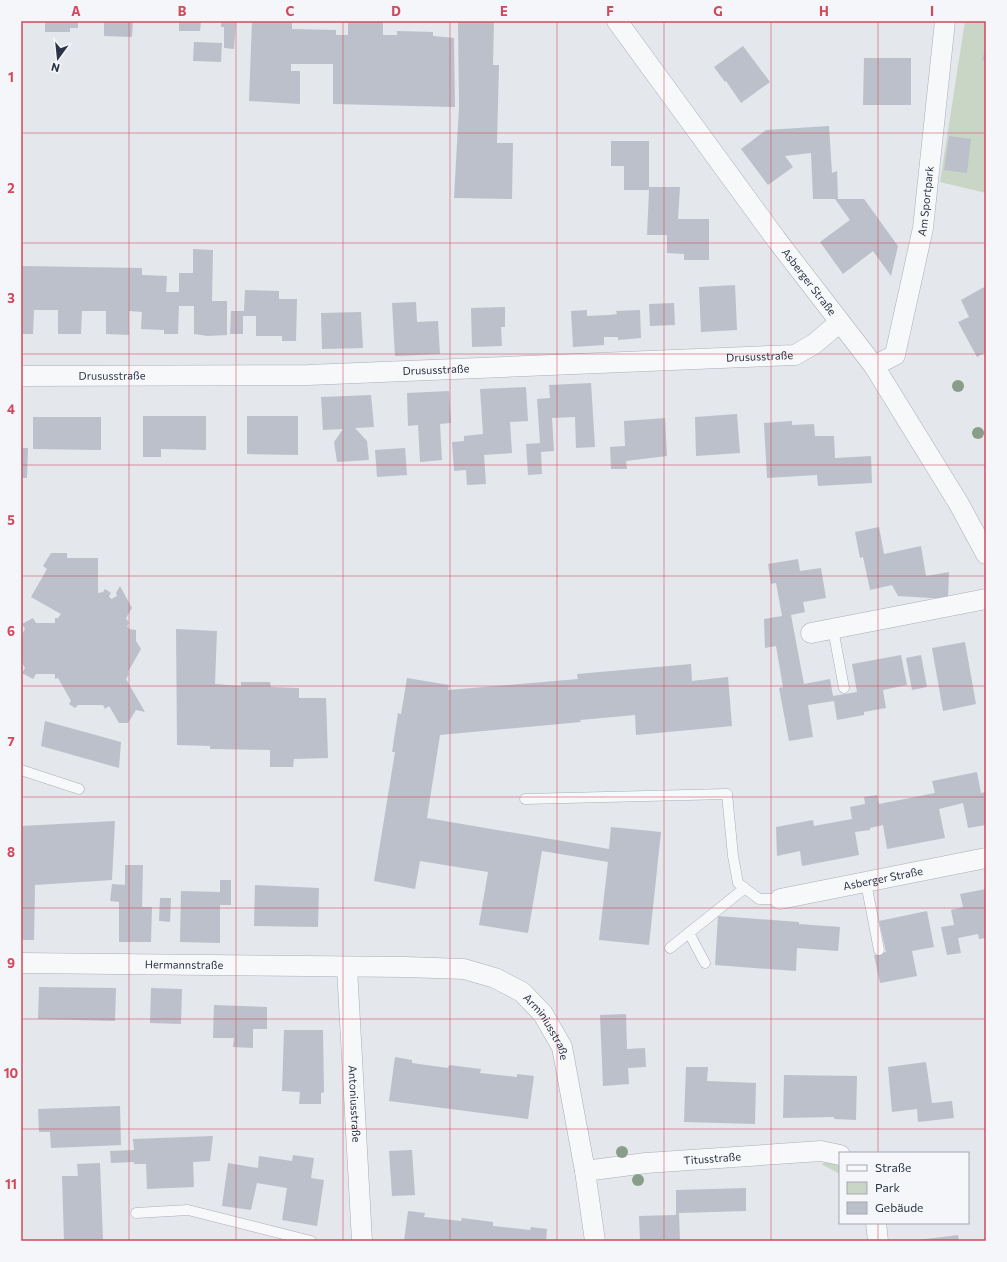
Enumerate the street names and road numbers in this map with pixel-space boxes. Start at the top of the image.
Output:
street label: Am Sportpark [914,165,936,237]
street label: Asberger Straße [780,246,839,318]
street label: Drususstraße [726,348,793,364]
street label: Drususstraße [402,361,470,377]
street label: Drususstraße [79,369,146,382]
street label: Asberger Straße [842,864,924,892]
street label: Hermannstraße [145,957,224,971]
street label: Arminiusstraße [521,991,571,1061]
street label: Antoniusstraße [346,1065,364,1143]
street label: Titusstraße [683,1149,742,1166]

